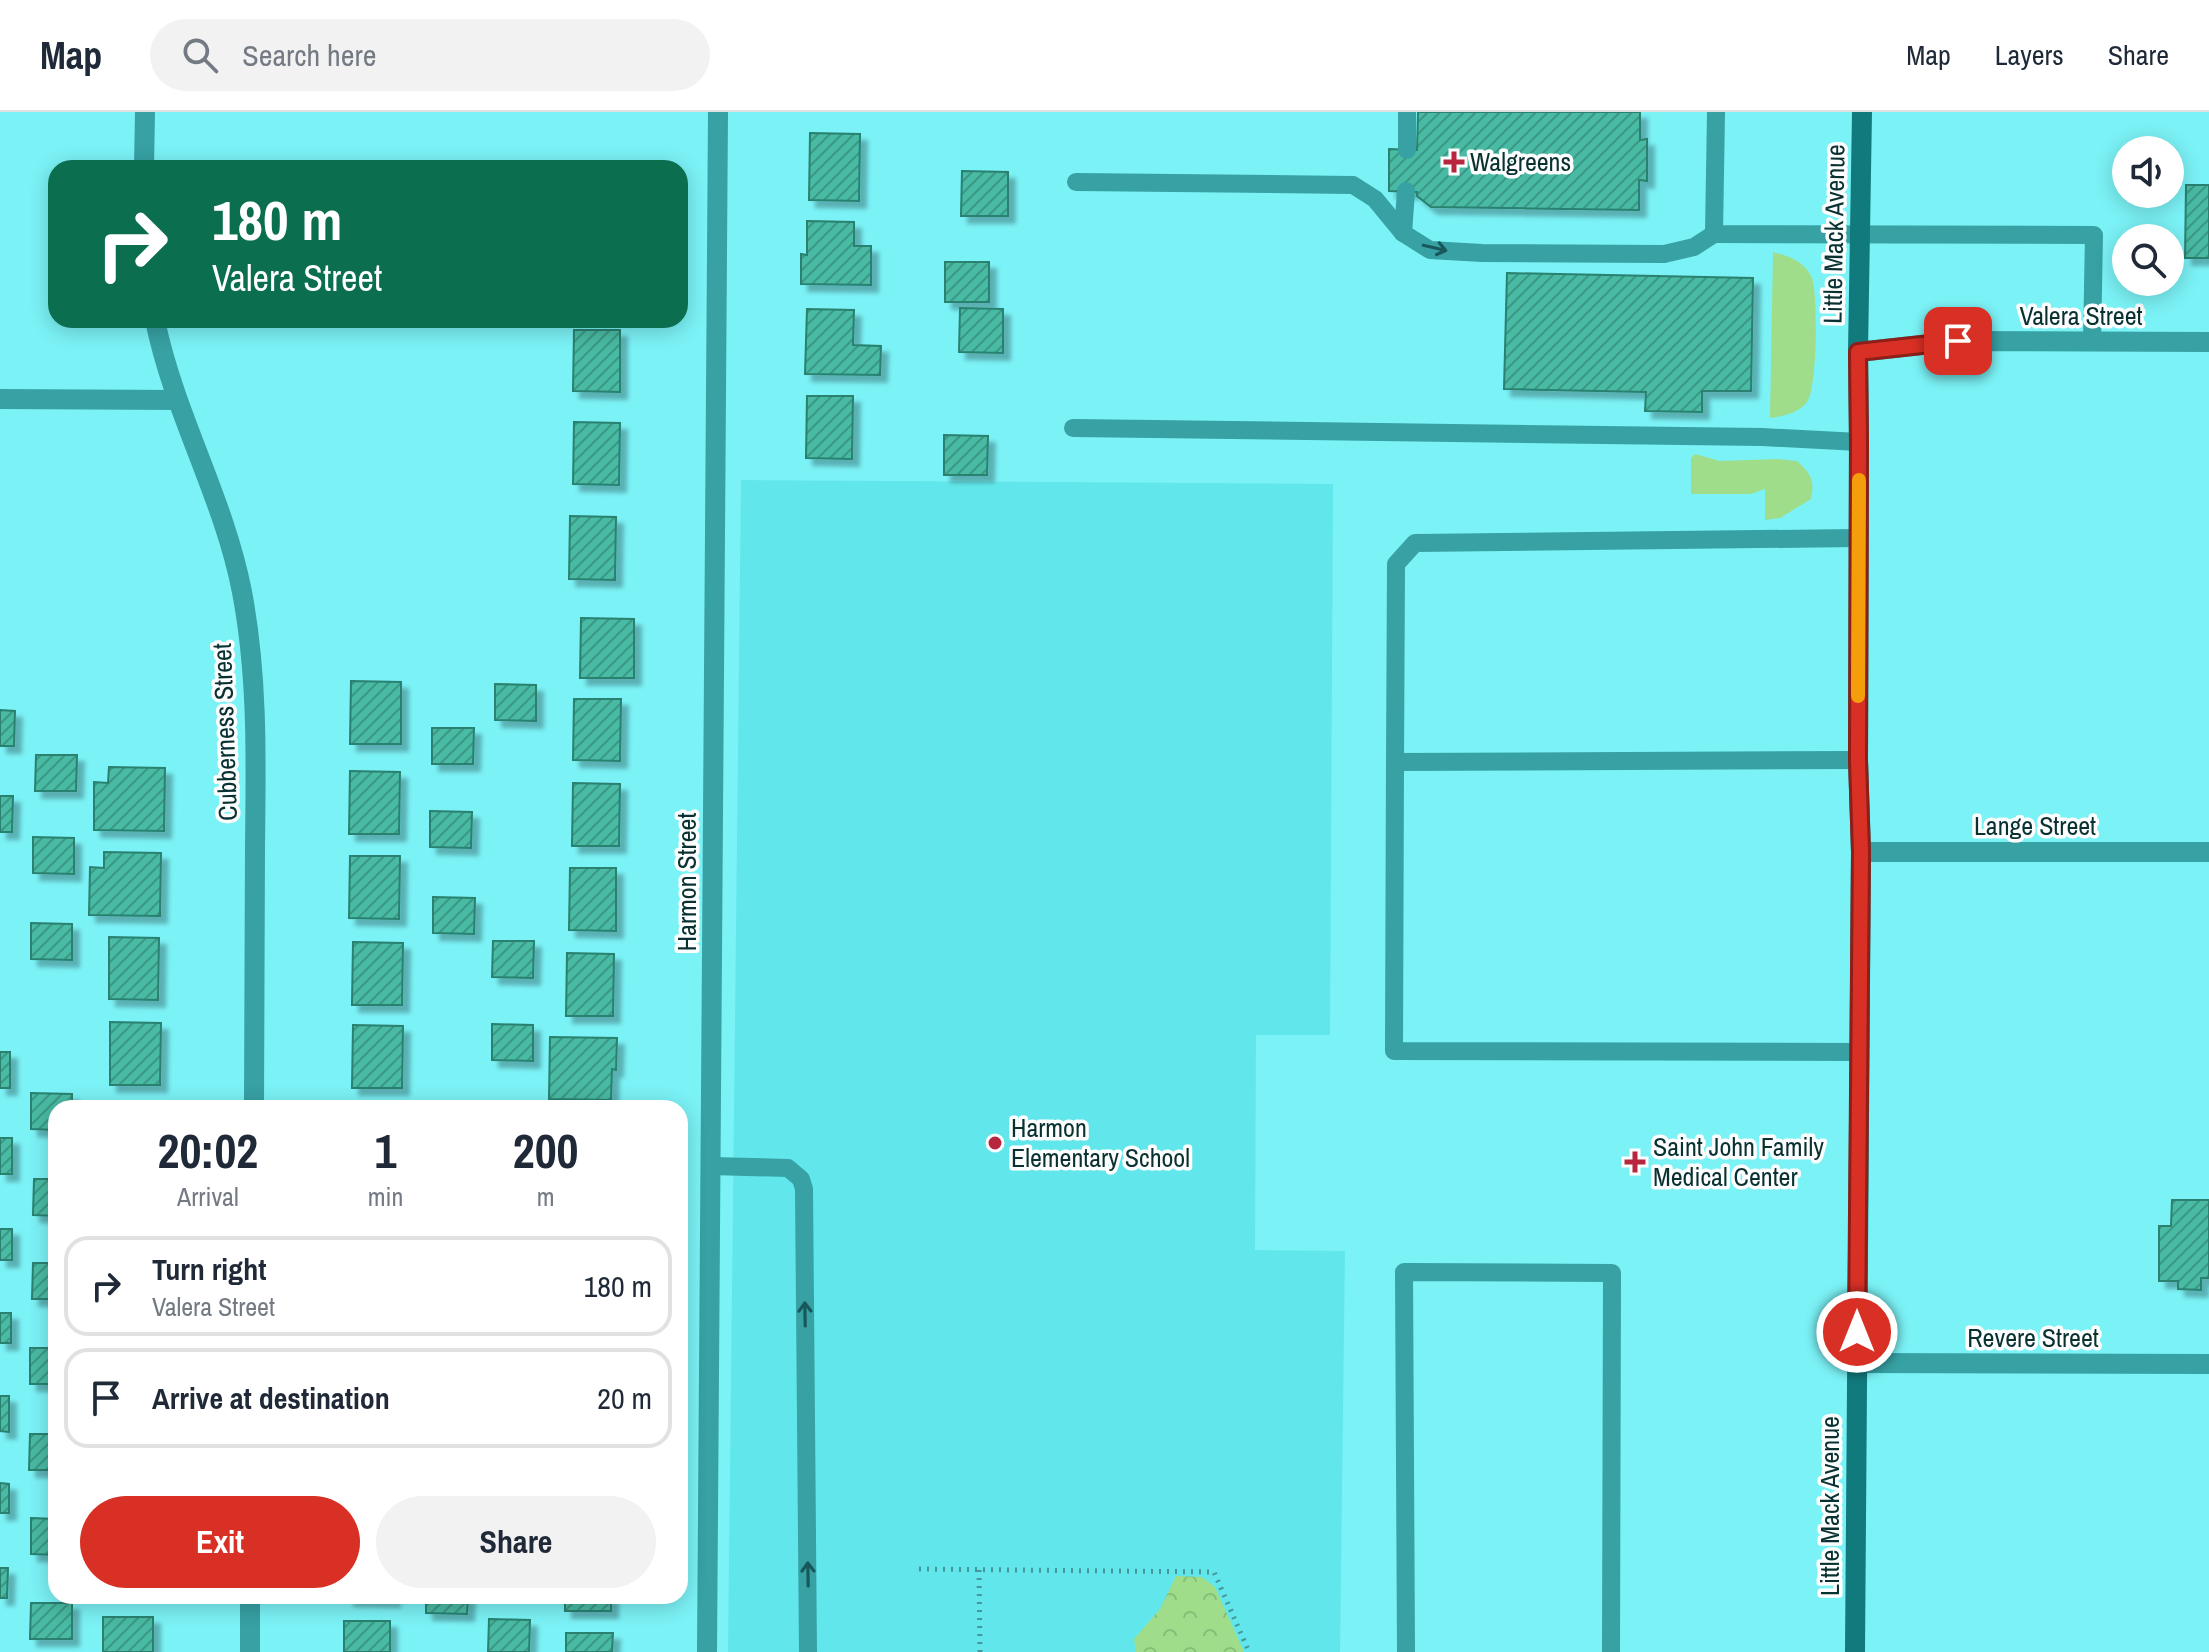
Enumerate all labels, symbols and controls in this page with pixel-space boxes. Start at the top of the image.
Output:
search box [150,19,710,91]
text: Map [40,30,102,81]
icon: search [178,33,222,77]
text: Search here [242,35,376,75]
text: Map [1906,36,1951,74]
text: Layers [1995,36,2064,74]
text: Share [2108,36,2169,74]
map controls [2112,136,2184,296]
button: sound [2112,136,2184,208]
place label: Walgreens [1470,144,1571,179]
street label: Little Mack Avenue [1814,144,1853,324]
marker: Walgreens [1445,153,1463,171]
text: 180 m [212,182,342,257]
icon: right [80,192,184,296]
button: search [2112,224,2184,296]
one-way arrow [1422,241,1447,256]
text: Valera Street [212,254,382,302]
street label: Valera Street [2020,298,2143,333]
pin [1924,307,1992,375]
icon: arrive [1936,319,1980,363]
street label: Cubberness Street [204,643,245,821]
street label: Lange Street [1974,808,2096,843]
street label: Harmon Street [669,813,704,951]
place label: Harmon Elementary School [1011,1110,1190,1175]
text: 20:02 [158,1118,258,1183]
text: 1 [375,1118,396,1183]
text: 200 [513,1118,578,1183]
place label: Saint John Family Medical Center [1653,1129,1824,1194]
marker: Harmon Elementary School [986,1134,1004,1152]
marker: Saint John Family Medical Center [1624,1151,1646,1173]
text: Arrival [177,1179,239,1214]
text: min [368,1179,403,1214]
text: m [537,1179,555,1214]
text: Turn right [152,1249,266,1289]
icon: right [84,1264,128,1308]
text: 180 m [584,1266,652,1306]
text: Valera Street [152,1289,275,1324]
position arrow [1815,1290,1899,1374]
one-way arrow [797,1301,813,1328]
street label: Revere Street [1967,1320,2099,1355]
icon: arrive [84,1376,128,1420]
text: Arrive at destination [152,1378,390,1418]
text: 20 m [597,1378,652,1418]
street label: Little Mack Avenue [1812,1416,1847,1596]
button: Exit [80,1496,360,1588]
button: Share [376,1496,656,1588]
one-way arrow [800,1561,815,1588]

